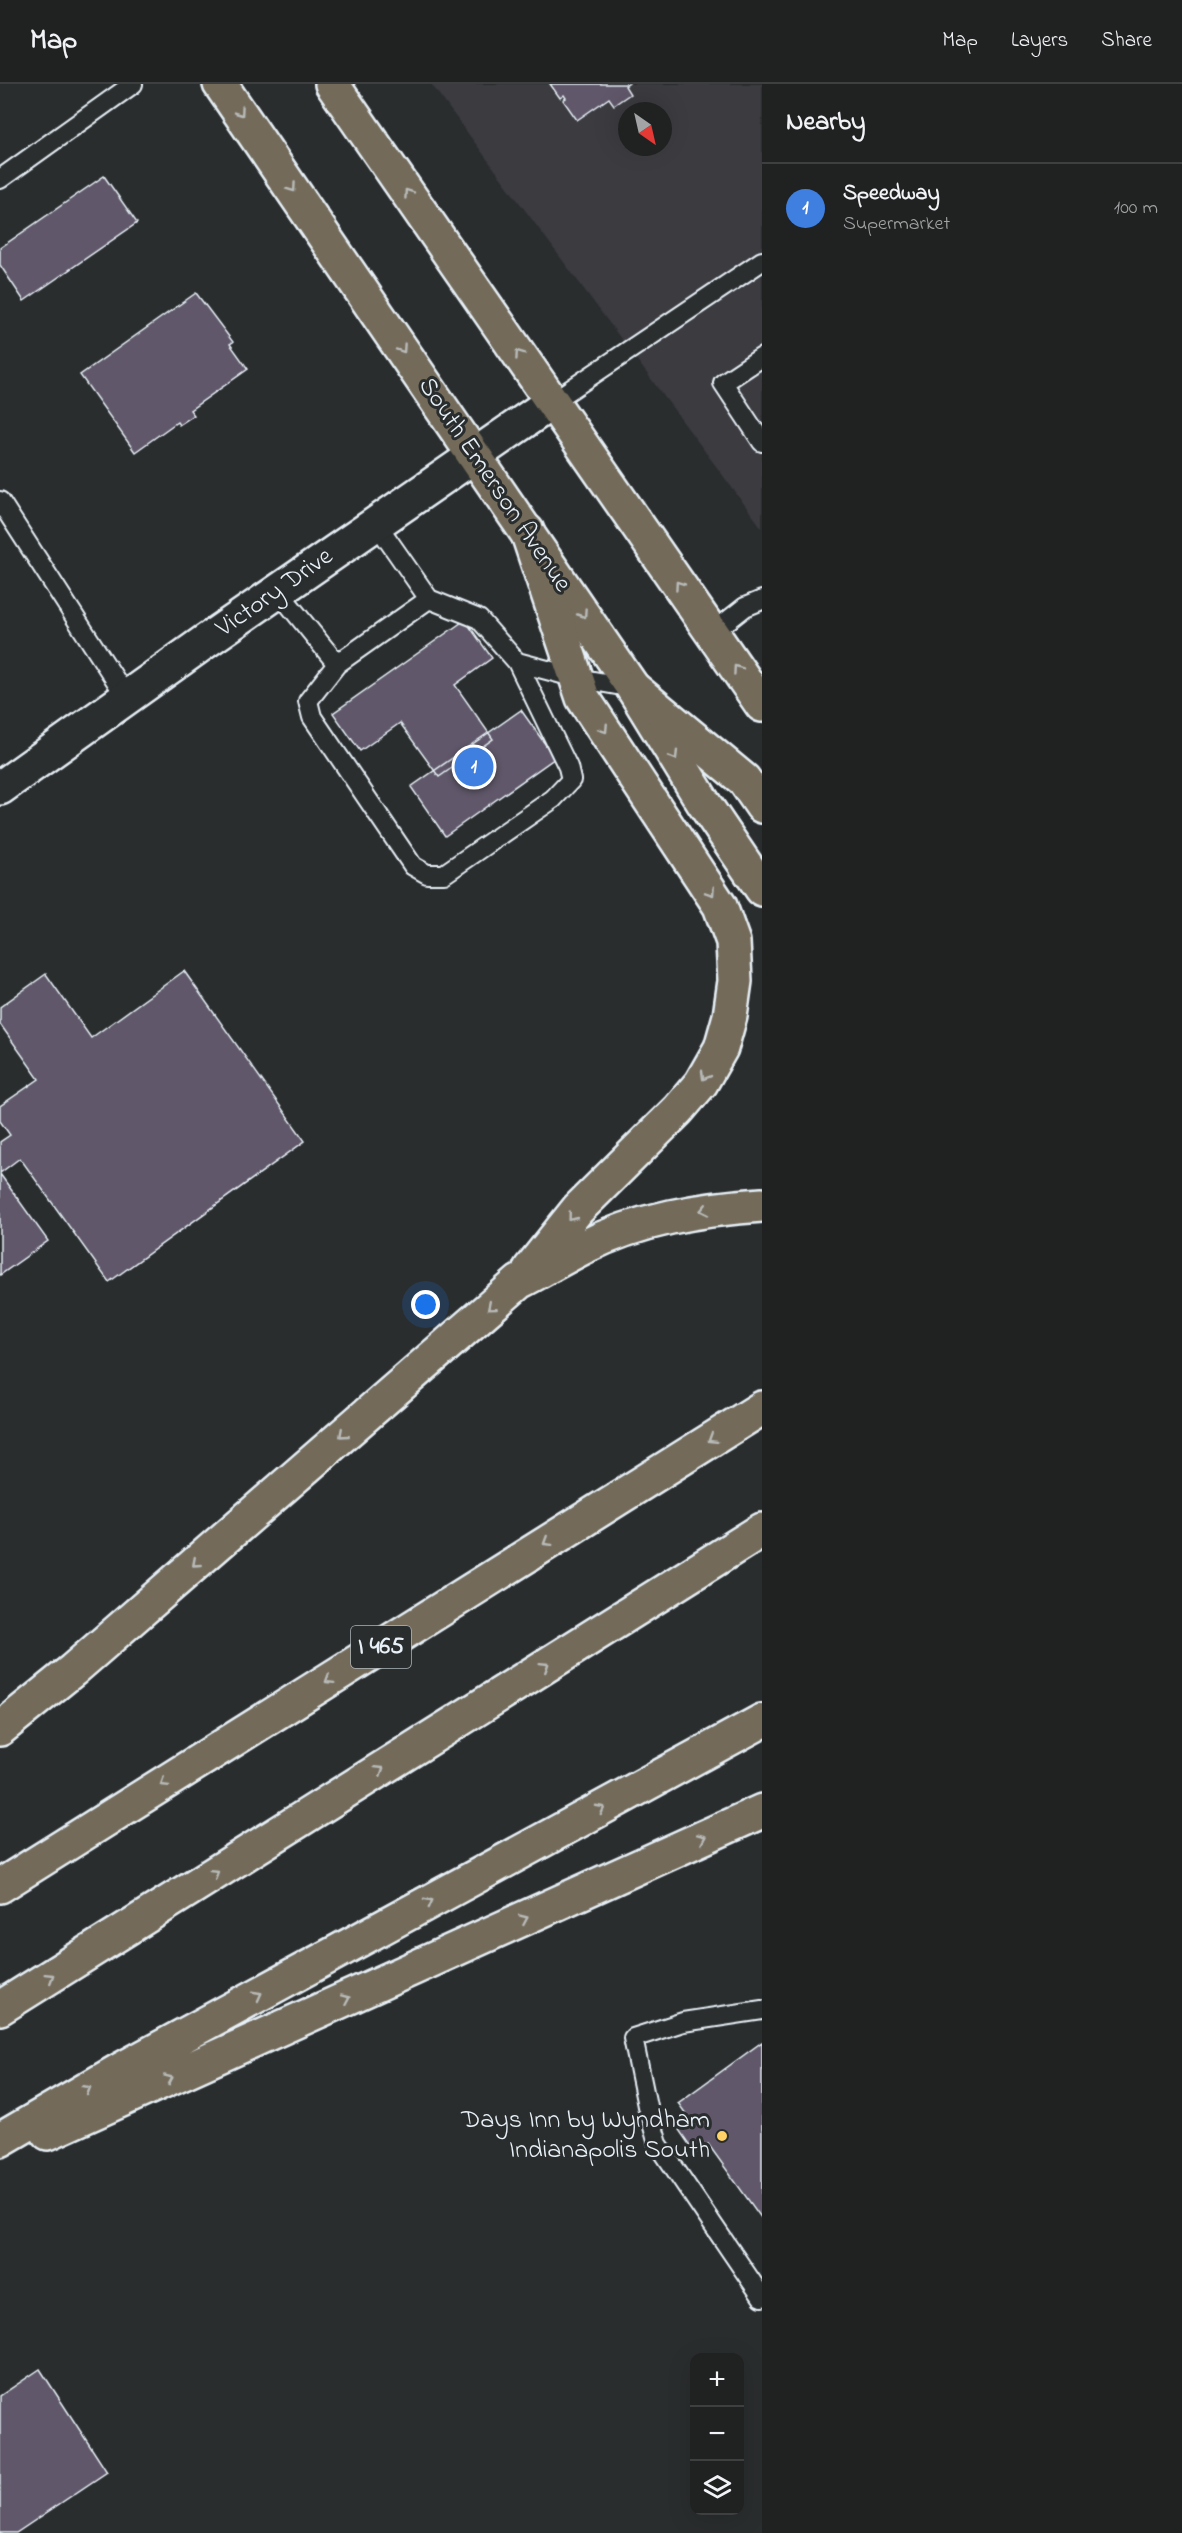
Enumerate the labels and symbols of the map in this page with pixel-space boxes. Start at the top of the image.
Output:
north arrow [618,102,672,156]
one-way arrow [233,105,244,116]
one-way arrow [285,181,296,192]
one-way arrow [404,189,415,200]
one-way arrow [395,342,406,353]
one-way arrow [515,349,526,360]
street label: South Emerson Avenue [408,370,580,600]
street label: Victory Drive [208,538,342,648]
one-way arrow [675,581,686,592]
one-way arrow [576,608,587,619]
one-way arrow [733,665,744,676]
one-way arrow [597,722,608,733]
pin: 1 [454,744,494,790]
one-way arrow [667,749,678,760]
one-way arrow [704,885,715,896]
one-way arrow [701,1070,713,1080]
one-way arrow [699,1203,709,1216]
one-way arrow [568,1211,579,1222]
your location [411,1290,440,1319]
one-way arrow [487,1299,498,1310]
one-way arrow [339,1427,350,1438]
one-way arrow [708,1431,719,1442]
one-way arrow [543,1535,553,1547]
one-way arrow [192,1555,203,1566]
road number: I 465 [351,1626,411,1668]
one-way arrow [538,1662,549,1673]
one-way arrow [325,1672,335,1684]
one-way arrow [374,1765,384,1777]
one-way arrow [159,1776,170,1787]
one-way arrow [594,1805,605,1816]
one-way arrow [695,1834,706,1846]
one-way arrow [209,1869,219,1881]
one-way arrow [423,1898,433,1909]
one-way arrow [518,1914,529,1926]
one-way arrow [44,1972,54,1984]
one-way arrow [252,1991,262,2002]
one-way arrow [340,1995,351,2007]
one-way arrow [162,2075,173,2087]
one-way arrow [81,2085,91,2096]
place label: Days Inn by Wyndham Indianapolis South [460,2102,710,2170]
marker: Days Inn by Wyndham Indianapolis South [715,2129,729,2143]

